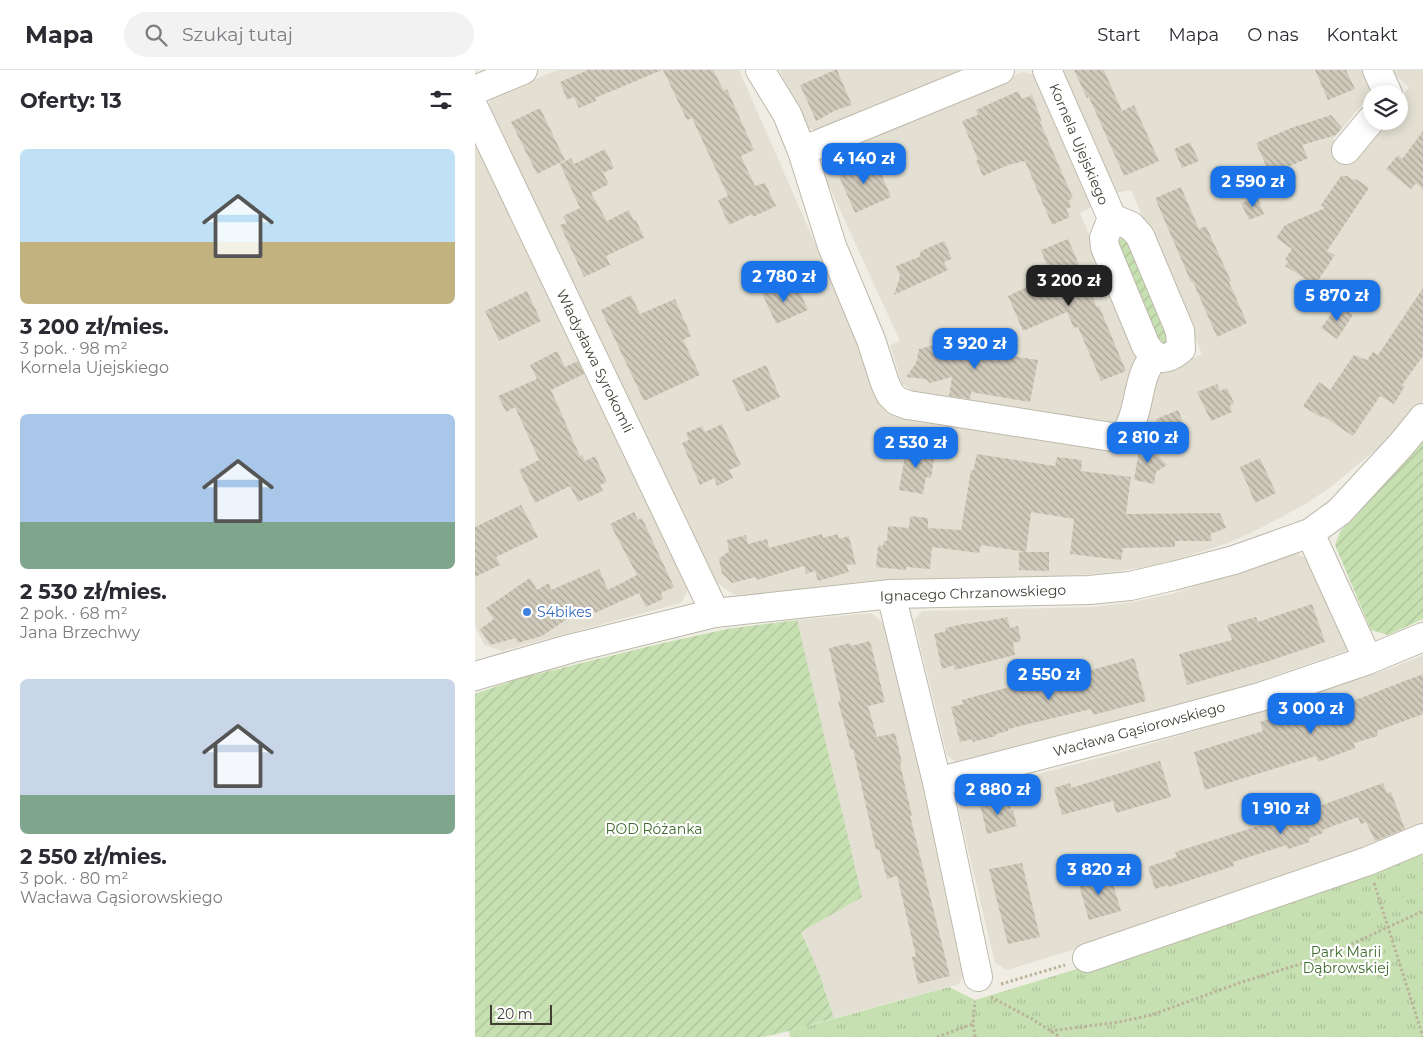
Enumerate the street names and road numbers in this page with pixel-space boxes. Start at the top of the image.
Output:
street label: Kornela Ujejskiego [1045,80,1113,208]
street label: Władysława Syrokomli [552,286,638,436]
street label: Ignacego Chrzanowskiego [880,581,1067,605]
street label: Wacława Gąsiorowskiego [1051,697,1227,761]

